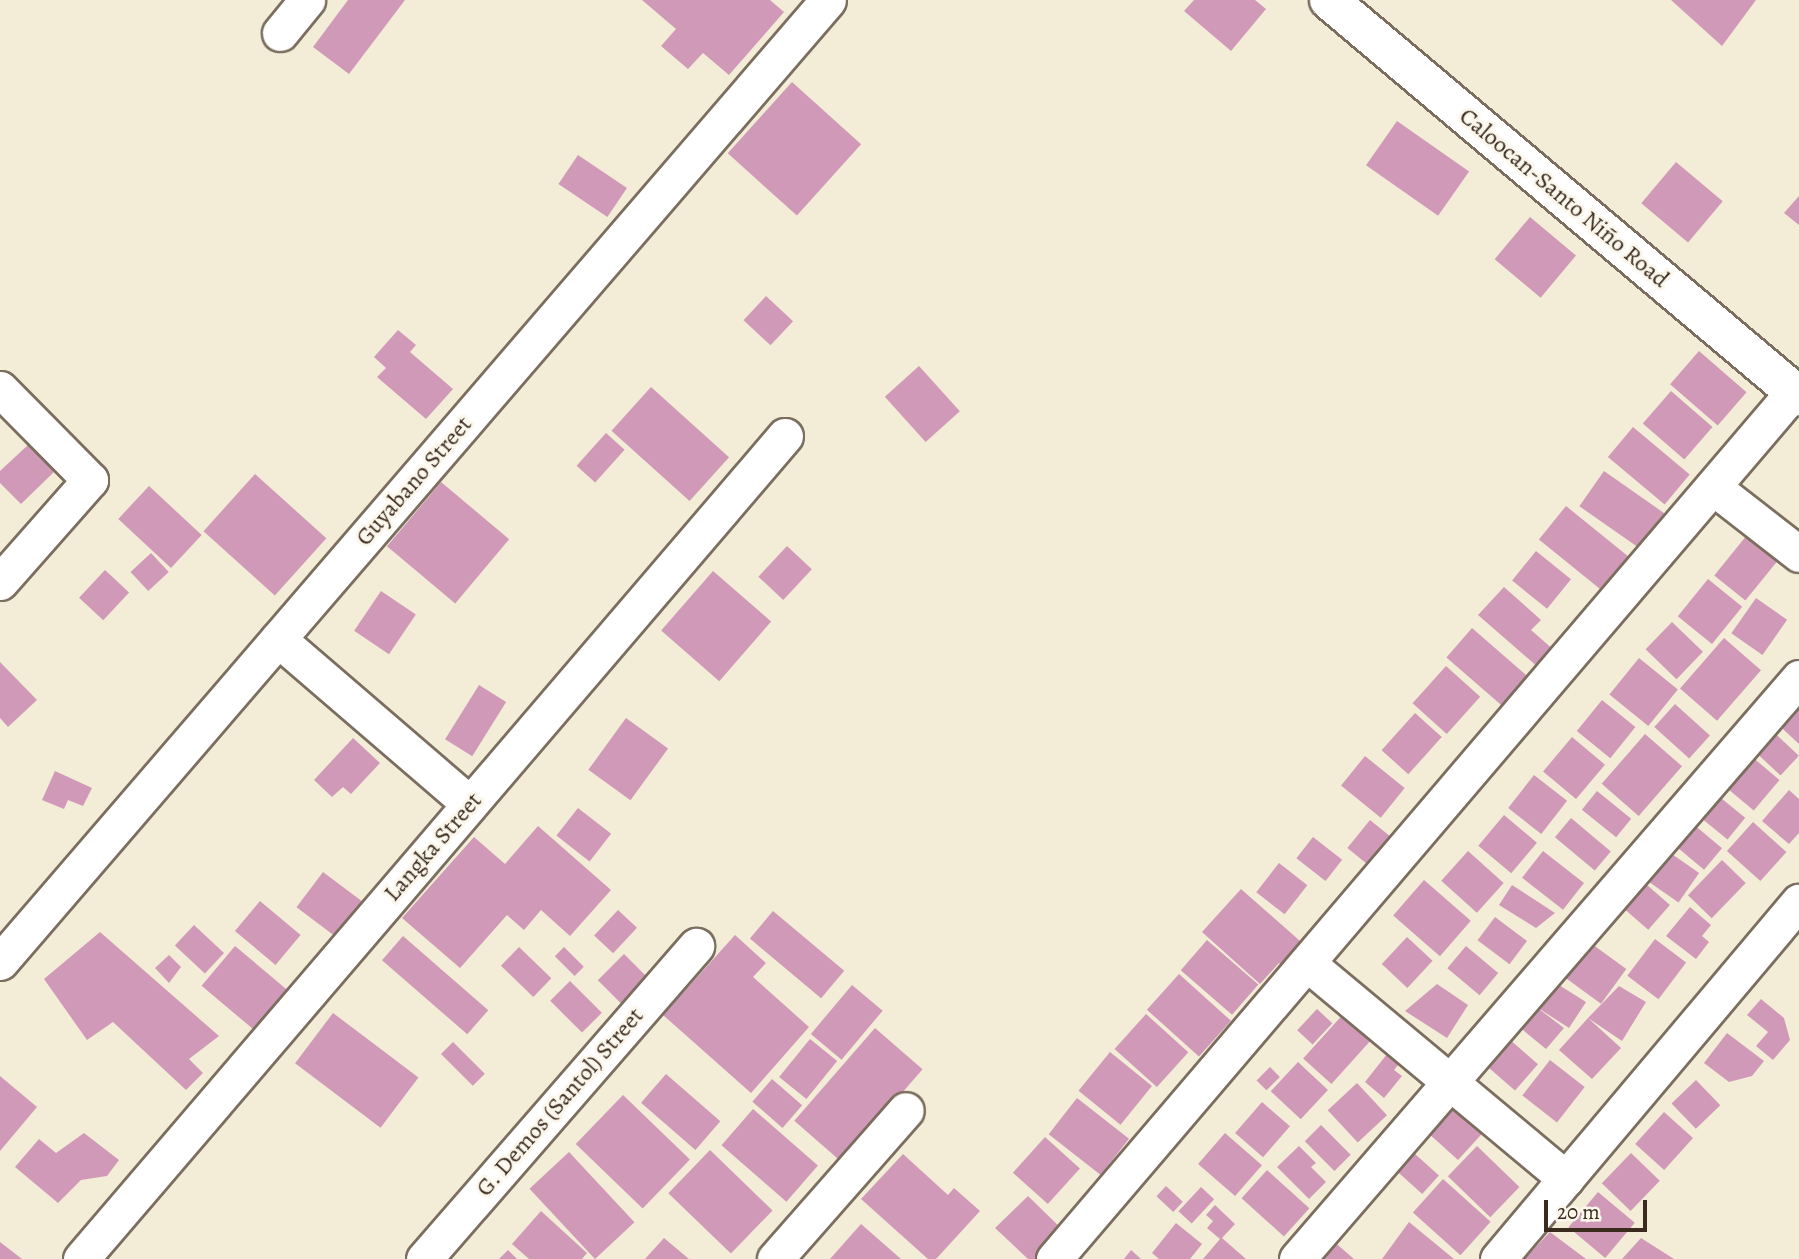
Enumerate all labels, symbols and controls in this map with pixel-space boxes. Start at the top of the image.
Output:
street label: Caloocan-Santo Niño Road [1453,102,1675,294]
street label: Guyabano Street [350,410,478,552]
street label: Langka Street [378,787,488,907]
street label: G. Demos (Santol) Street [470,1002,650,1202]
scale bar [1547,1186,1650,1230]
text: 20 m [1557,1198,1600,1226]

